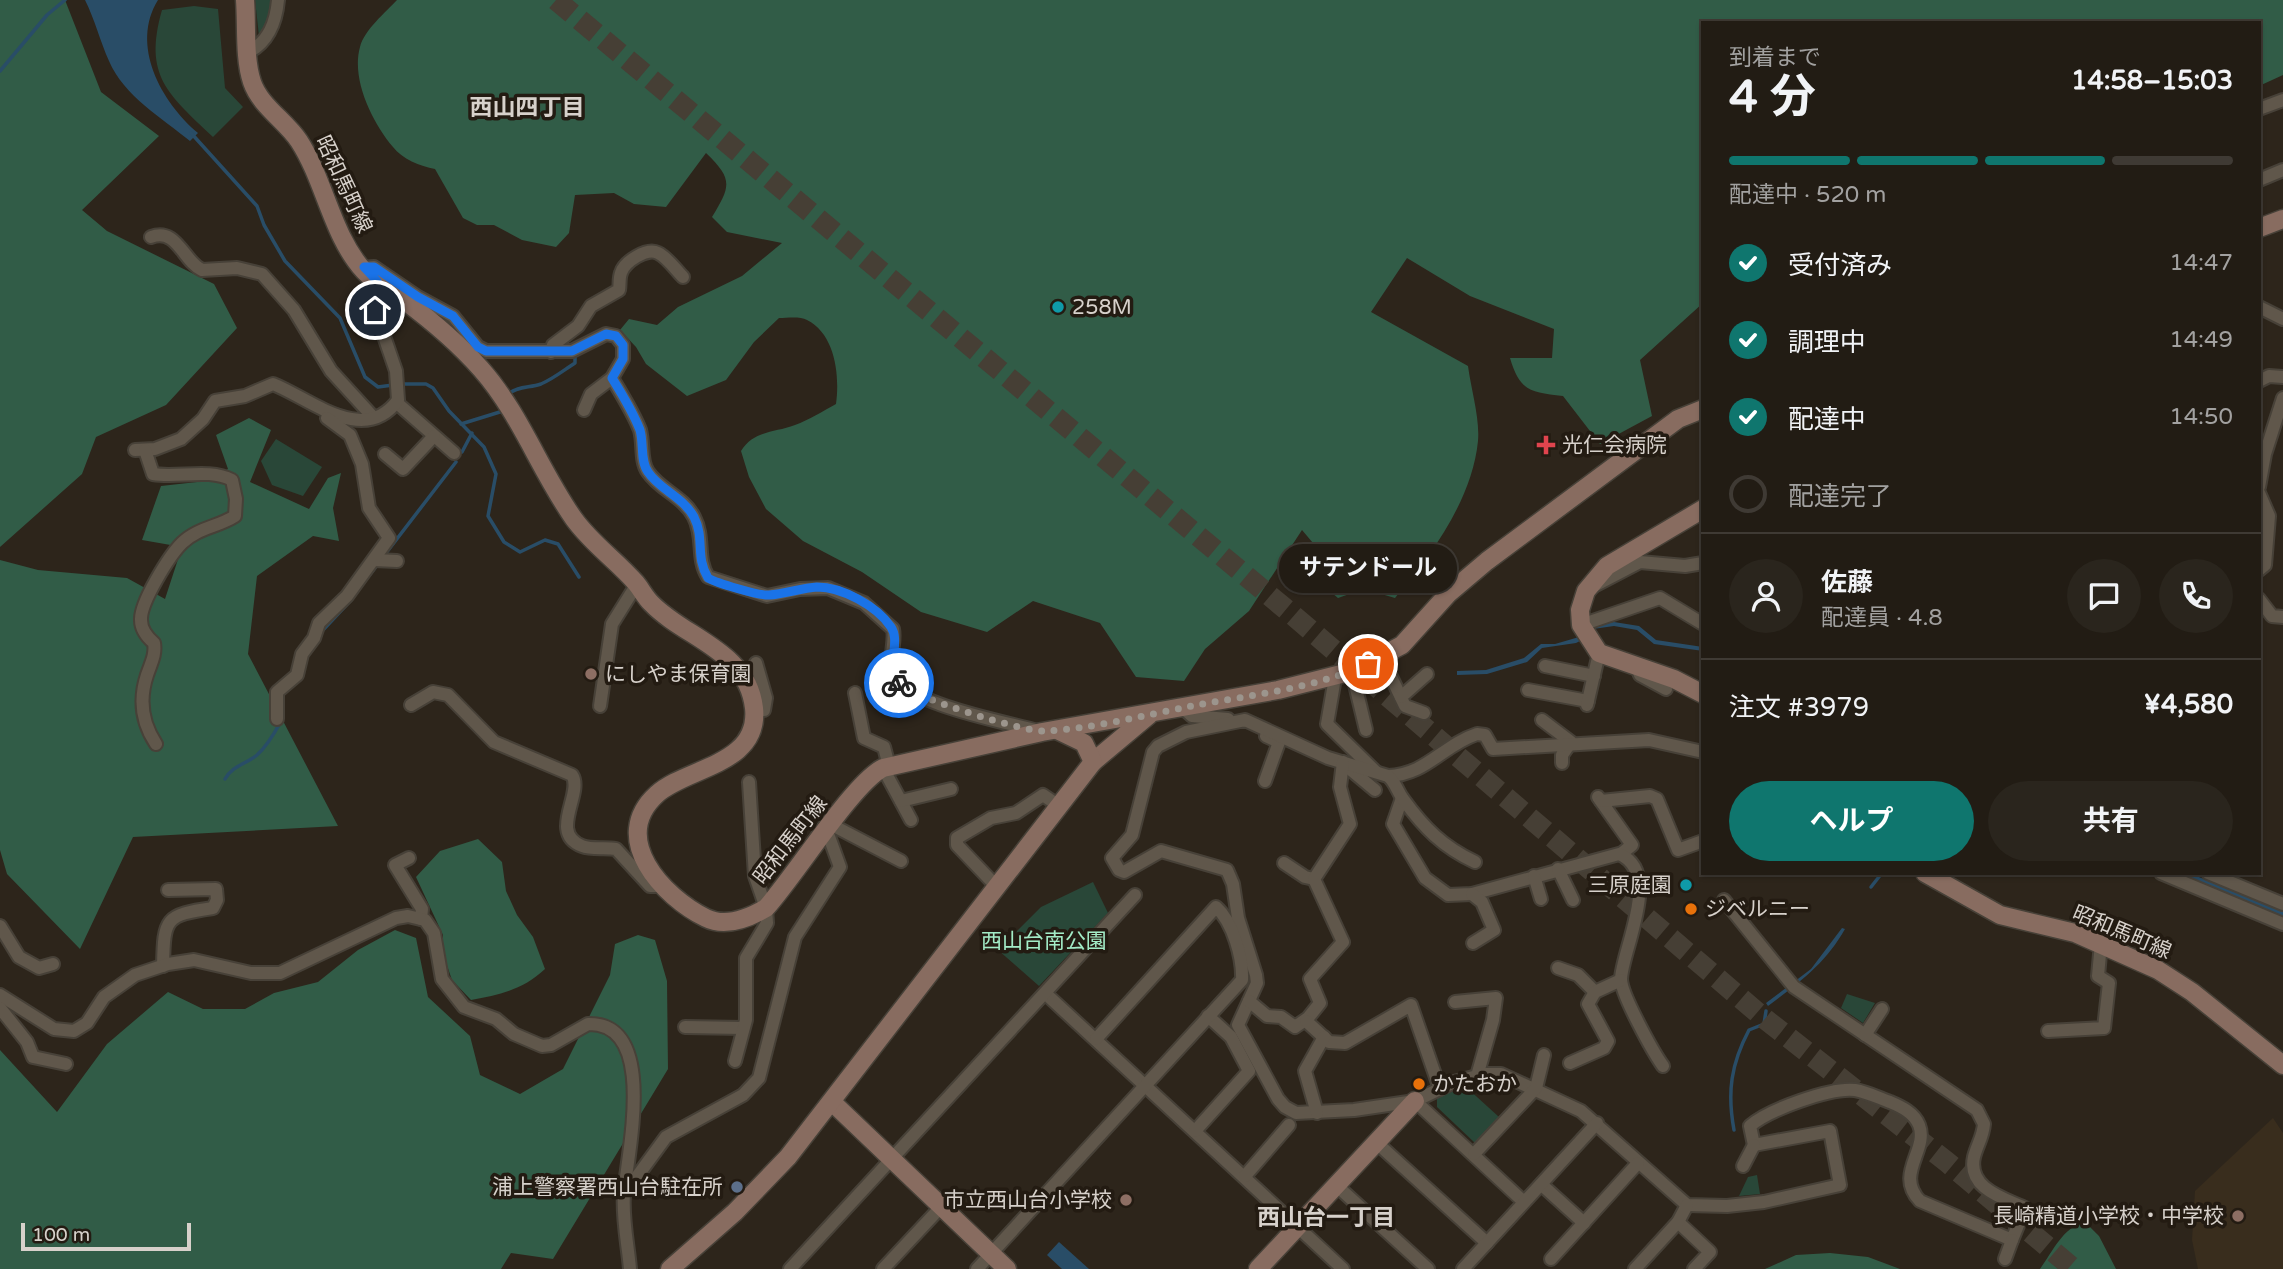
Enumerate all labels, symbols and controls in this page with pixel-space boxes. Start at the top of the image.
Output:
text: 到着まで [1729,44,1821,72]
text: 14:58–15:03 [2071,65,2233,96]
text: 4 分 [1729,70,1816,125]
district label: 西山四丁目 [470,94,585,122]
street label: 昭和馬町線 [310,131,377,237]
text: 配達中 · 520 m [1729,181,1886,209]
icon: check [1729,244,1767,282]
text: 14:47 [2169,249,2233,277]
text: 受付済み [1788,250,1892,281]
pin [345,280,405,340]
icon: home [356,291,394,329]
place label: 258M [1072,295,1132,320]
marker: 258M [1050,299,1066,315]
icon: check [1729,321,1767,359]
text: 14:49 [2169,326,2233,354]
text: 調理中 [1788,327,1866,358]
icon: check [1729,398,1767,436]
text: 14:50 [2169,403,2233,431]
text: 配達中 [1788,404,1866,435]
place label: 光仁会病院 [1562,433,1667,458]
marker: 光仁会病院 [1536,435,1556,455]
text: 配達完了 [1788,481,1892,512]
callout: サテンドール [1279,545,1457,594]
text: サテンドール [1299,554,1437,582]
button: person [1729,559,1803,633]
button: chat [2067,559,2141,633]
button: phone [2159,559,2233,633]
text: 佐藤 [1821,567,1873,598]
text: 配達員 · 4.8 [1821,604,1943,632]
pin [1338,634,1398,694]
icon: bag [1349,645,1387,683]
courier [864,648,934,718]
place label: にしやま保育園 [605,662,752,687]
icon: bike [880,664,918,702]
marker: にしやま保育園 [583,666,599,682]
text: ¥4,580 [2144,689,2233,720]
text: 注文 #3979 [1729,692,1869,723]
button: ヘルプ [1729,781,1974,861]
button: 共有 [1988,781,2233,861]
street label: 昭和馬町線 [748,791,833,889]
place label: 三原庭園 [1588,873,1672,898]
marker: 三原庭園 [1678,877,1694,893]
place label: ジベルニー [1705,897,1810,922]
street label: 昭和馬町線 [2069,900,2175,964]
marker: ジベルニー [1683,901,1699,917]
park label: 西山台南公園 [981,929,1107,954]
place label: かたおか [1433,1072,1517,1097]
marker: かたおか [1411,1076,1427,1092]
place label: 浦上警察署西山台駐在所 [492,1175,723,1200]
marker: 浦上警察署西山台駐在所 [729,1179,745,1195]
place label: 市立西山台小学校 [944,1188,1112,1213]
marker: 市立西山台小学校 [1118,1192,1134,1208]
district label: 西山台一丁目 [1257,1204,1395,1232]
place label: 長崎精道小学校・中学校 [1993,1204,2224,1229]
marker: 長崎精道小学校・中学校 [2230,1208,2246,1224]
scale bar [21,1220,191,1252]
text: 100 m [32,1224,90,1246]

